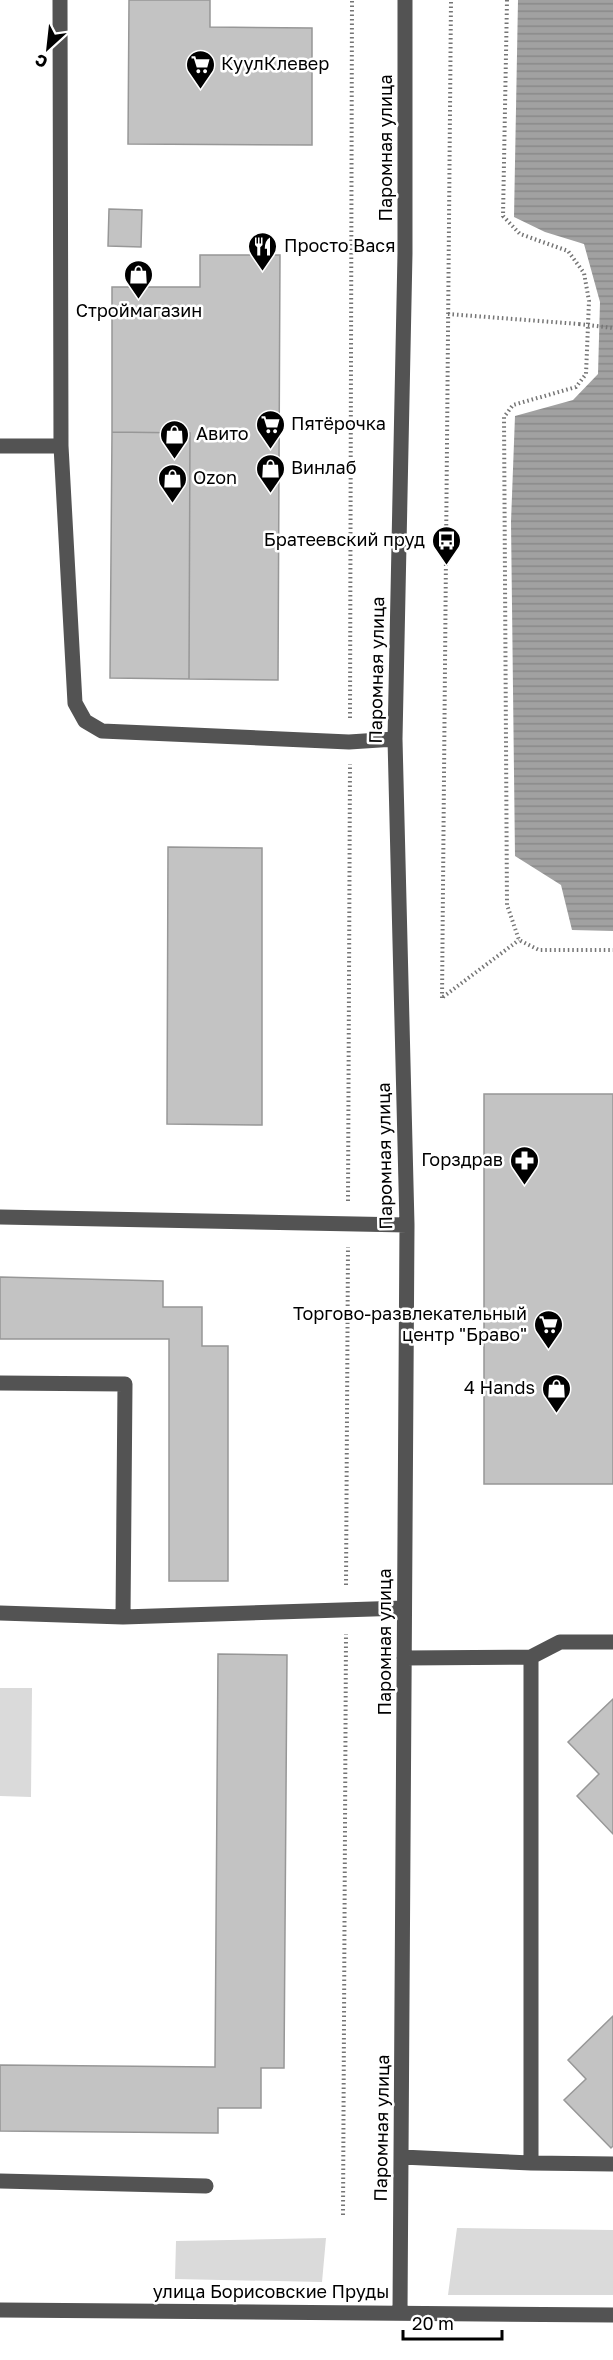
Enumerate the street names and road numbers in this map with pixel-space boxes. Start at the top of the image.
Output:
street label: Паромная улица [374,74,396,222]
street label: Паромная улица [364,596,388,744]
street label: Паромная улица [372,1082,396,1230]
street label: Паромная улица [373,1568,395,1716]
street label: Паромная улица [369,2054,393,2202]
street label: улица Борисовские Пруды [153,2280,389,2302]

